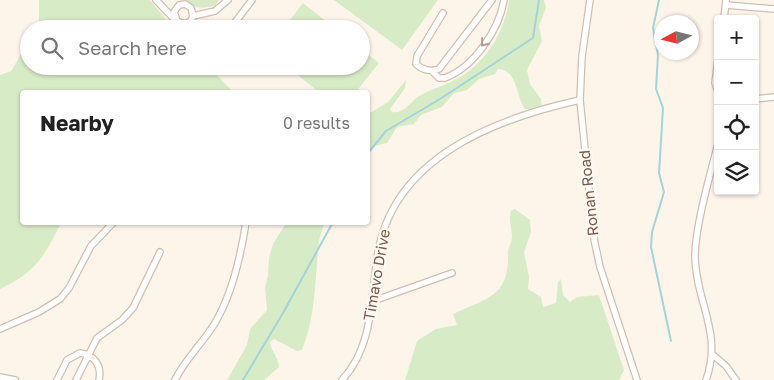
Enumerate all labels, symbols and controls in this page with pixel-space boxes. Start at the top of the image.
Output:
north arrow [654,15,699,60]
map controls [714,15,759,195]
button: + [714,15,759,60]
search box [20,20,370,75]
icon: search [38,34,66,62]
text: Search here [78,36,187,59]
one-way arrow [482,37,490,46]
button: − [714,60,759,105]
button: locate [714,105,759,150]
text: Nearby [40,110,114,136]
text: 0 results [283,113,350,133]
street label: Ronan Road [575,149,601,237]
button: layers [714,150,759,195]
street label: Timavo Drive [359,227,393,322]

